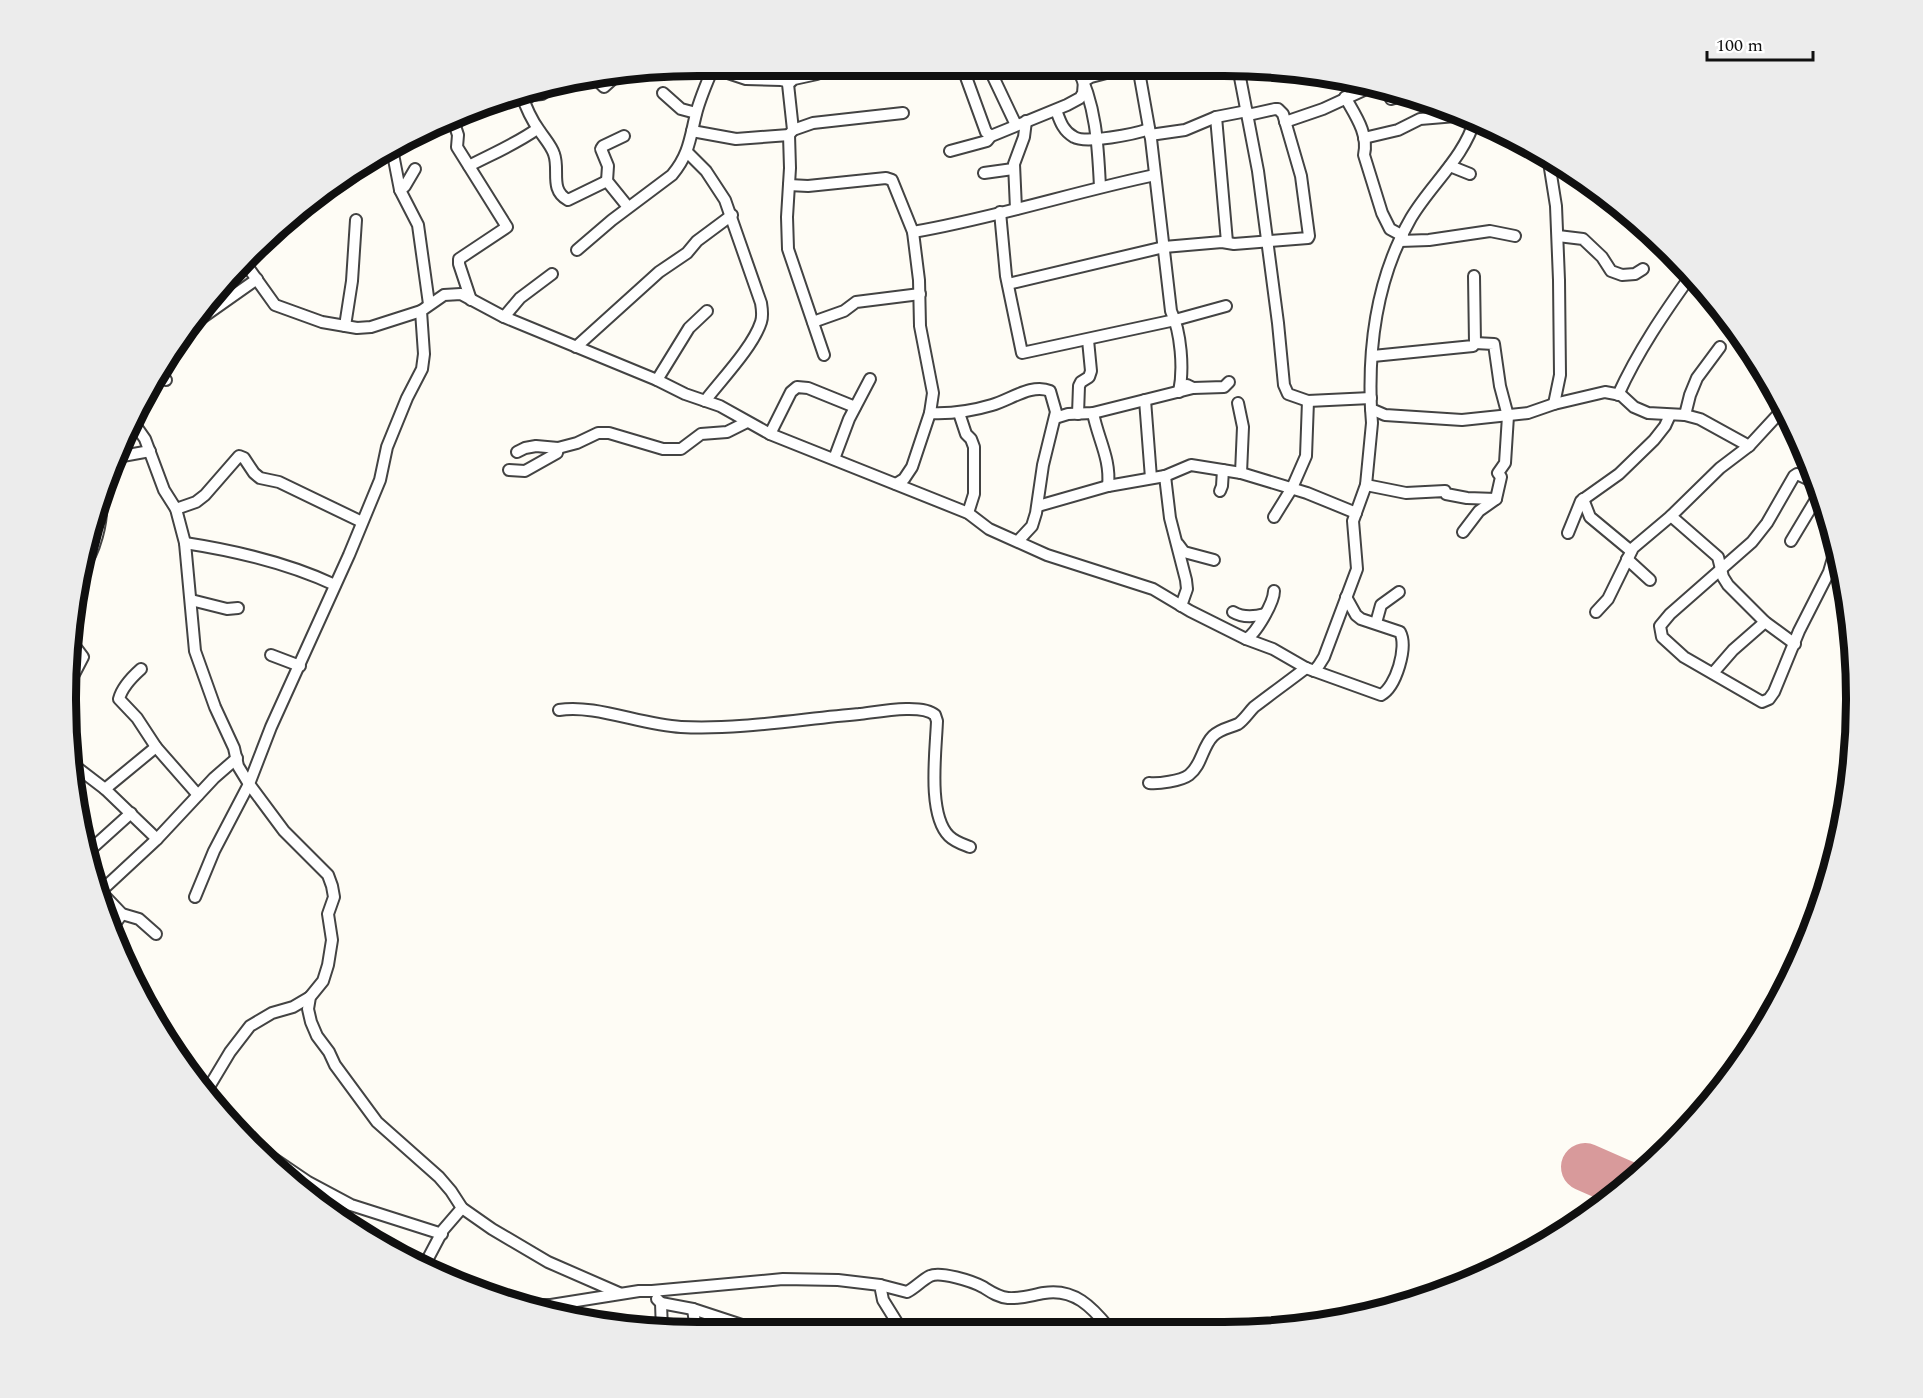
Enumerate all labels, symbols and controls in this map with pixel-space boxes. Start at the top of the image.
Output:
scale bar [1707,24,1814,62]
text: 100 m [1716,32,1763,59]

